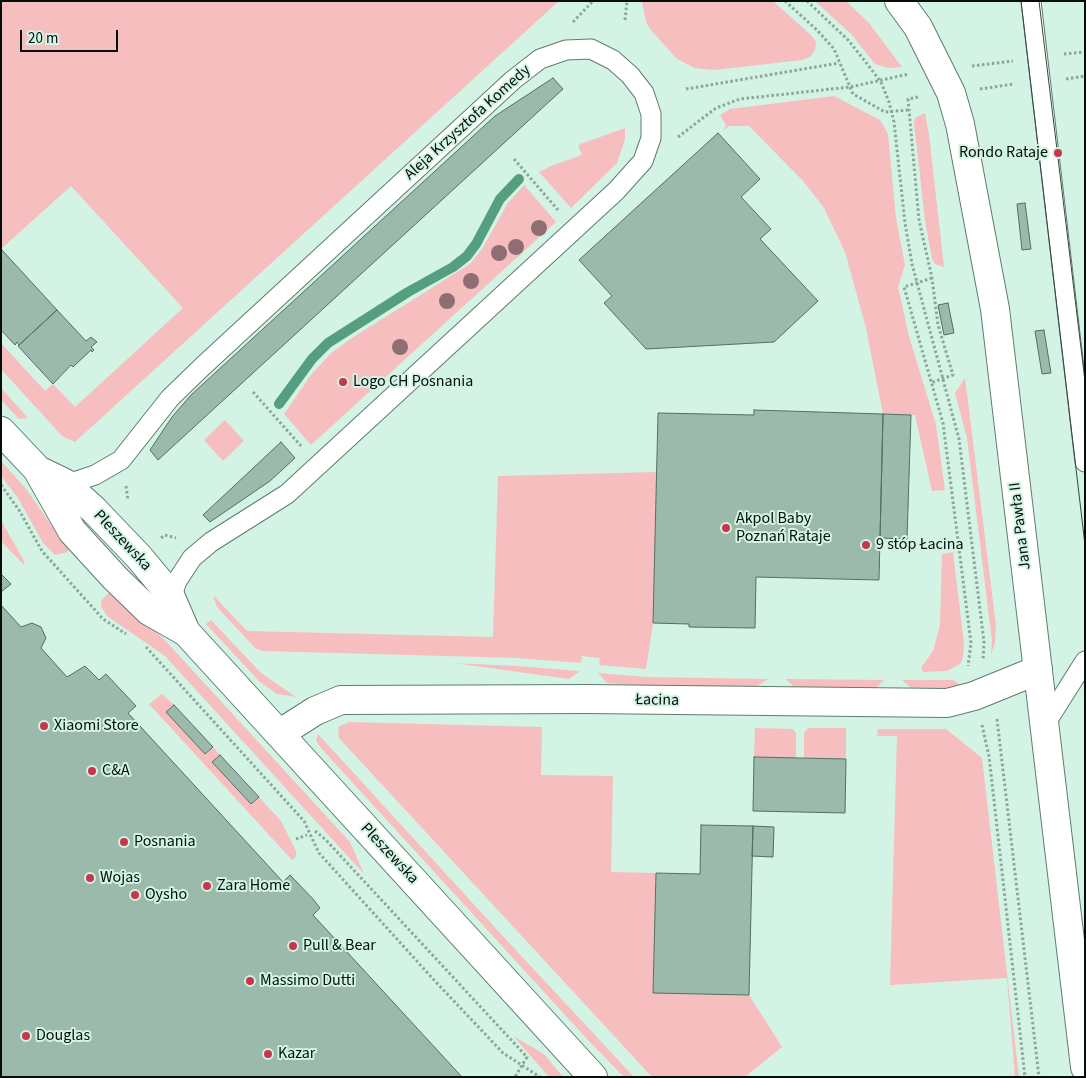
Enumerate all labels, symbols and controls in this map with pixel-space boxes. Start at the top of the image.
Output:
scale bar [22,20,120,52]
text: 20 m [28,28,58,49]
street label: Aleja Krzysztofa Komedy [401,61,535,185]
place label: Rondo Rataje [959,143,1048,163]
marker: Rondo Rataje [1052,147,1064,159]
place label: Logo CH Posnania [353,372,473,392]
marker: Logo CH Posnania [337,376,349,388]
street label: Jana Pawła II [1006,481,1036,571]
street label: Pleszewska [89,506,155,576]
place label: Akpol Baby Poznań Rataje [736,509,831,547]
marker: Akpol Baby Poznań Rataje [720,522,732,534]
place label: 9 stóp Łacina [876,535,964,555]
marker: 9 stóp Łacina [860,539,872,551]
street label: Łacina [635,691,679,711]
place label: Xiaomi Store [54,716,139,736]
marker: Xiaomi Store [38,720,50,732]
place label: C&A [102,761,130,781]
marker: C&A [86,765,98,777]
street label: Pleszewska [356,819,422,889]
place label: Posnania [134,832,196,852]
marker: Posnania [118,836,130,848]
place label: Wojas [100,868,140,888]
marker: Wojas [84,872,96,884]
place label: Zara Home [217,876,290,896]
marker: Zara Home [201,880,213,892]
place label: Oysho [145,885,187,905]
marker: Oysho [129,889,141,901]
place label: Pull & Bear [303,936,376,956]
marker: Pull & Bear [287,940,299,952]
place label: Massimo Dutti [260,971,355,991]
marker: Massimo Dutti [244,975,256,987]
place label: Douglas [36,1026,90,1046]
marker: Douglas [20,1030,32,1042]
place label: Kazar [278,1044,315,1064]
marker: Kazar [262,1048,274,1060]

